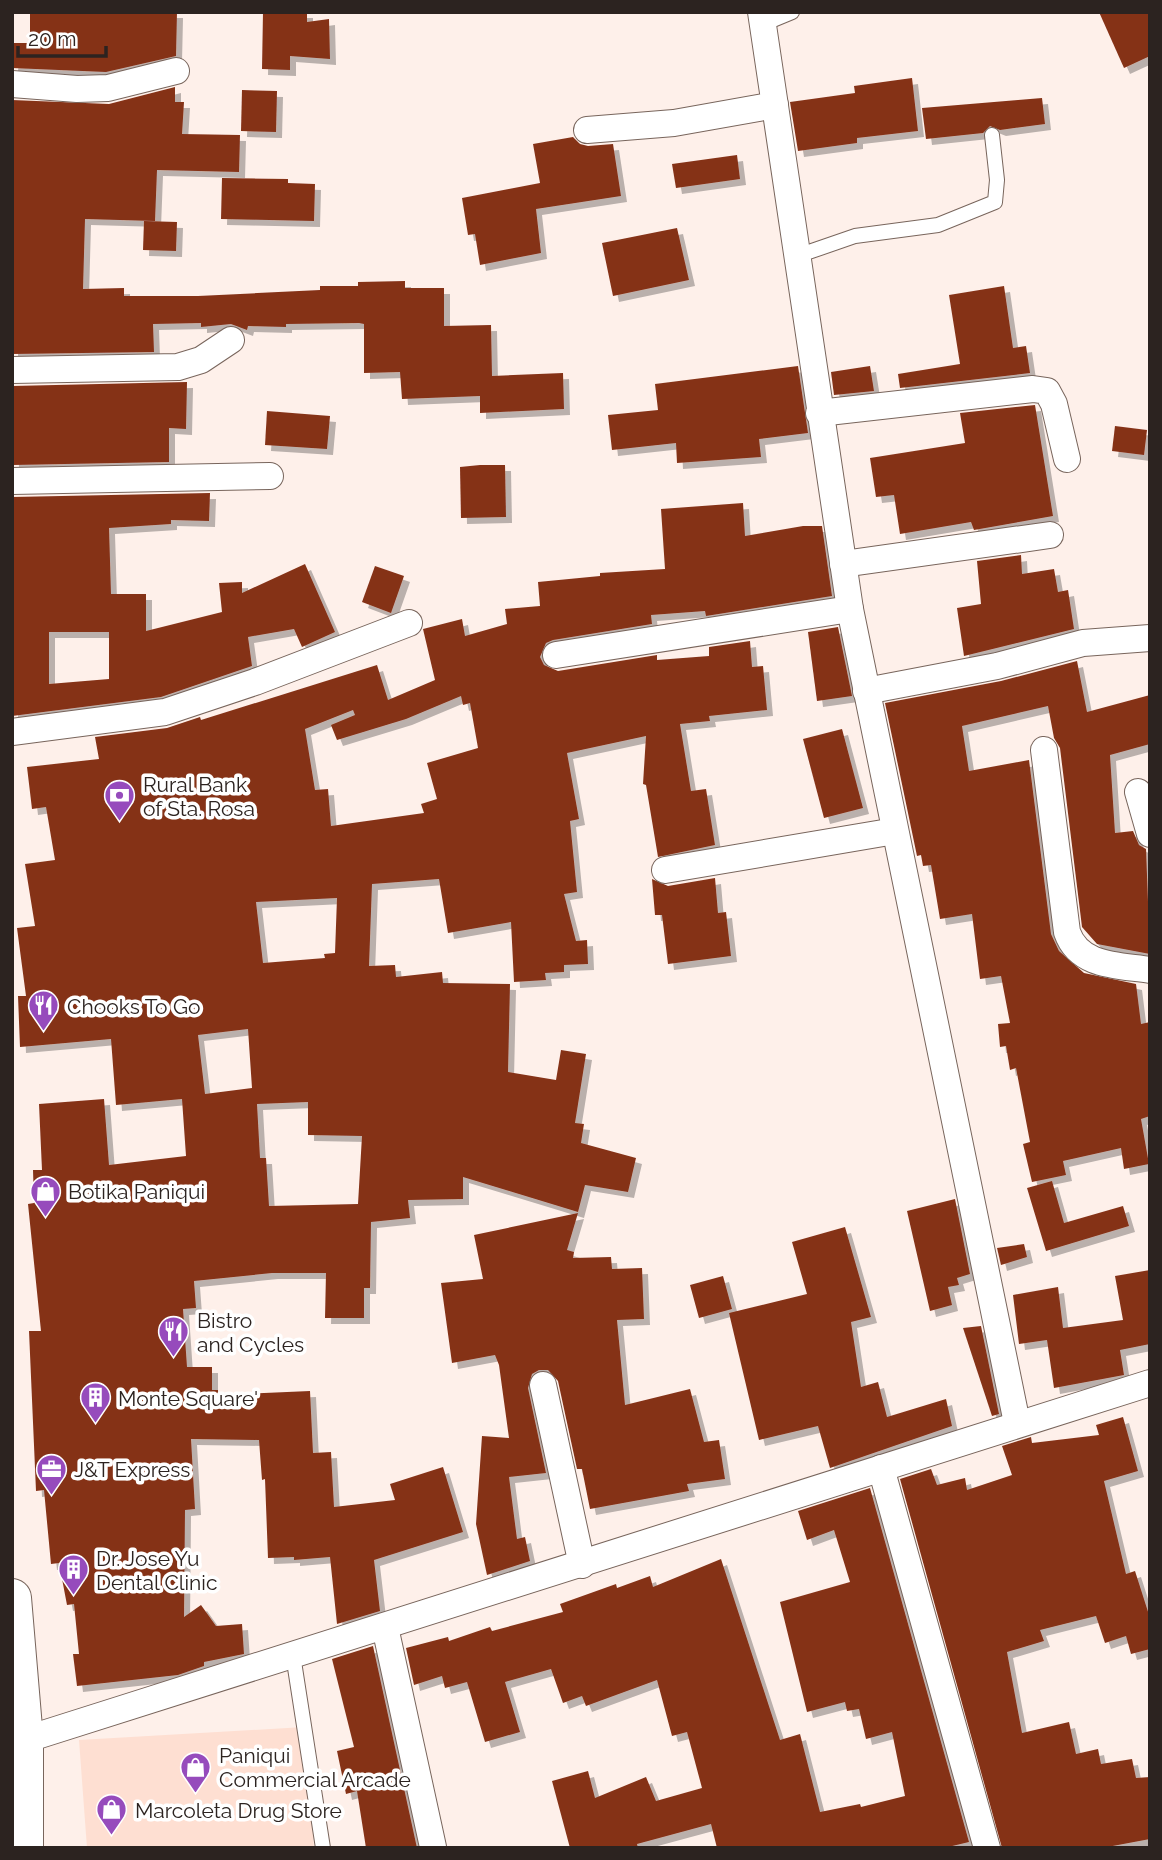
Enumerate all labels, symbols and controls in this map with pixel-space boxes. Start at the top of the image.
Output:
scale bar [18,14,105,58]
text: 20 m [28,26,76,51]
place label: Rural Bank of Sta. Rosa [143,772,255,821]
bank icon: Rural Bank of Sta. Rosa [103,779,137,823]
restaurant icon: Chooks To Go [27,989,61,1033]
place label: Chooks To Go [67,994,201,1019]
shop icon: Botika Paniqui [28,1174,62,1218]
place label: Botika Paniqui [68,1179,205,1204]
place label: Bistro and Cycles [197,1308,304,1357]
restaurant icon: Bistro and Cycles [157,1315,191,1359]
building icon: Monte Square' [78,1381,112,1425]
place label: Monte Square' [118,1386,258,1411]
office icon: J&T Express [34,1452,68,1496]
place label: J&T Express [74,1457,190,1482]
place label: Dr. Jose Yu Dental Clinic [96,1546,217,1595]
building icon: Dr. Jose Yu Dental Clinic [56,1553,90,1597]
place label: Paniqui Commercial Arcade [219,1743,411,1792]
shop icon: Paniqui Commercial Arcade [179,1750,213,1794]
shop icon: Marcoleta Drug Store [95,1793,129,1837]
place label: Marcoleta Drug Store [135,1798,342,1823]

